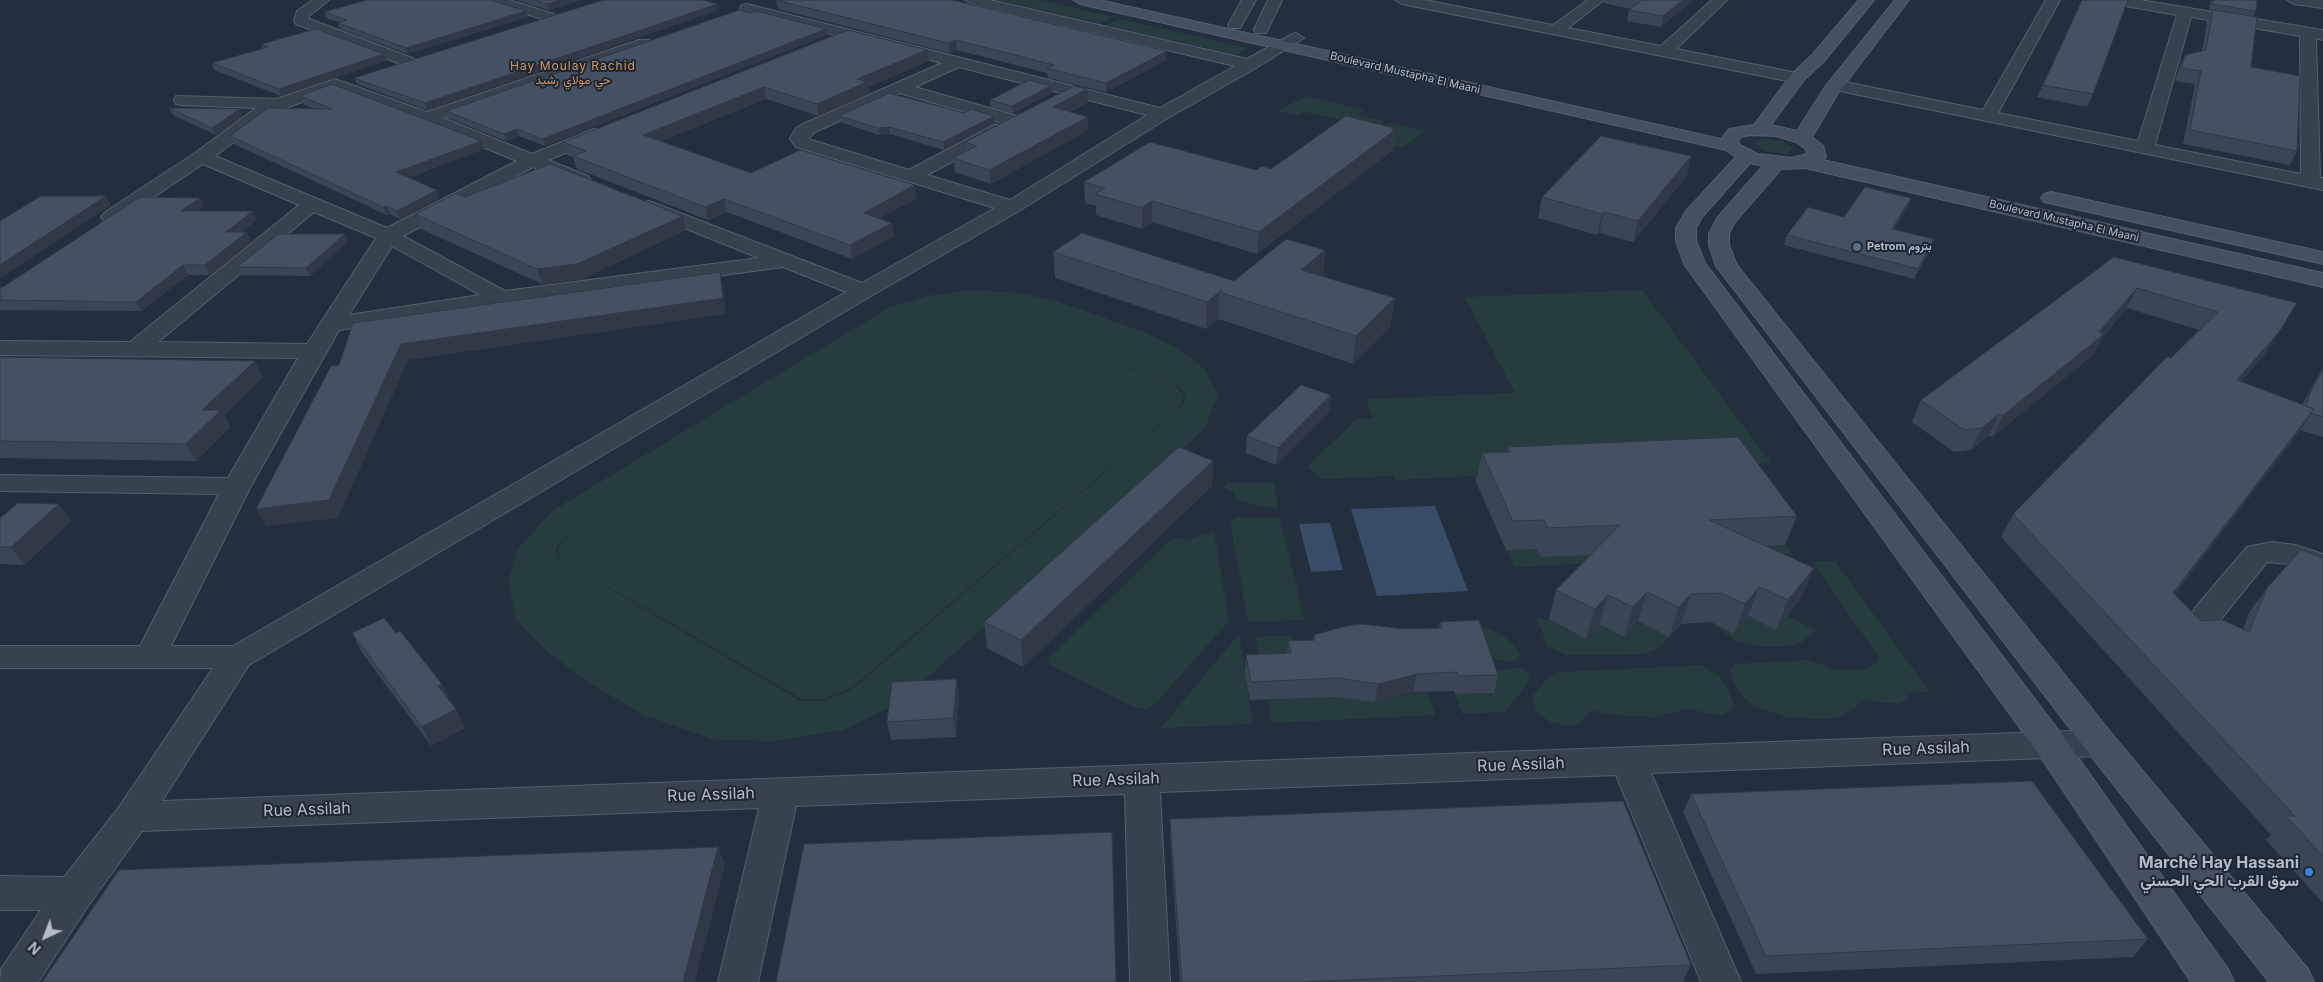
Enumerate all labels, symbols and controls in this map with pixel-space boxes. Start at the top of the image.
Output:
street label: Boulevard Mustapha El Maani [1329,49,1481,97]
district label: Hay Moulay Rachid حي مولاي رشيد [508,59,638,87]
street label: Boulevard Mustapha El Maani [1988,197,2140,245]
place label: Petrom بتروم [1867,240,1932,254]
marker: Petrom بتروم [1851,241,1863,253]
street label: Rue Assilah [1882,738,1970,760]
street label: Rue Assilah [1477,754,1565,776]
street label: Rue Assilah [1072,769,1160,791]
street label: Rue Assilah [667,784,755,806]
street label: Rue Assilah [263,799,351,821]
place label: Marché Hay Hassani سوق القرب الحي الحسني [2139,853,2299,891]
marker: Marché Hay Hassani سوق القرب الحي الحسني [2303,866,2315,878]
north arrow [20,912,70,962]
text: N [25,938,44,958]

